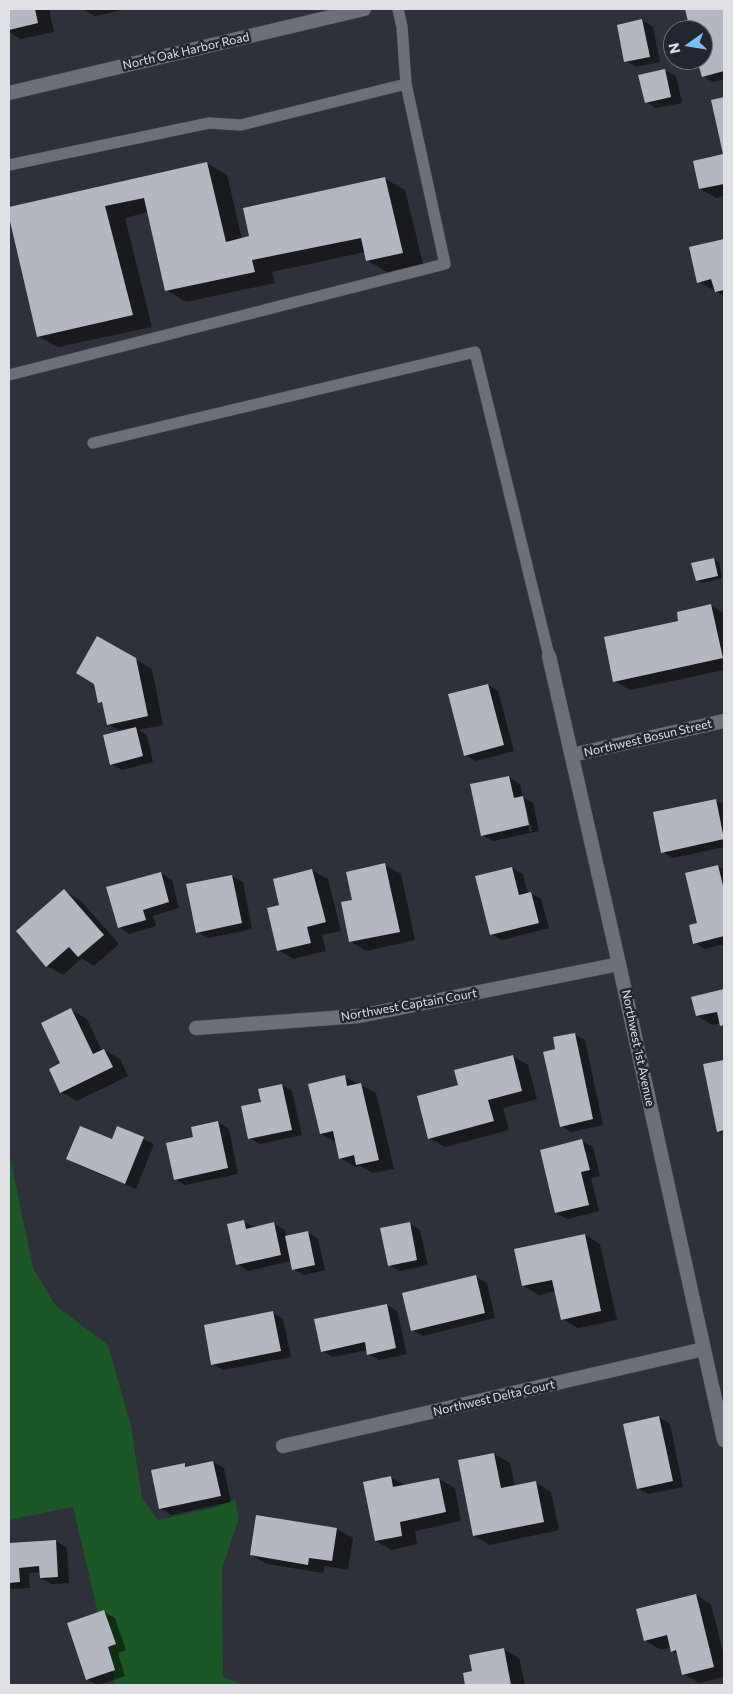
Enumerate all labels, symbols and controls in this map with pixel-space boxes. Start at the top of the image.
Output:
north arrow [663,20,713,70]
street label: North Oak Harbor Road [121,29,251,73]
text: N [664,41,683,55]
street label: Northwest Bosun Street [583,716,713,760]
street label: Northwest Captain Court [340,986,478,1024]
street label: Northwest 1st Avenue [619,988,657,1108]
street label: Northwest Delta Court [432,1377,556,1419]

